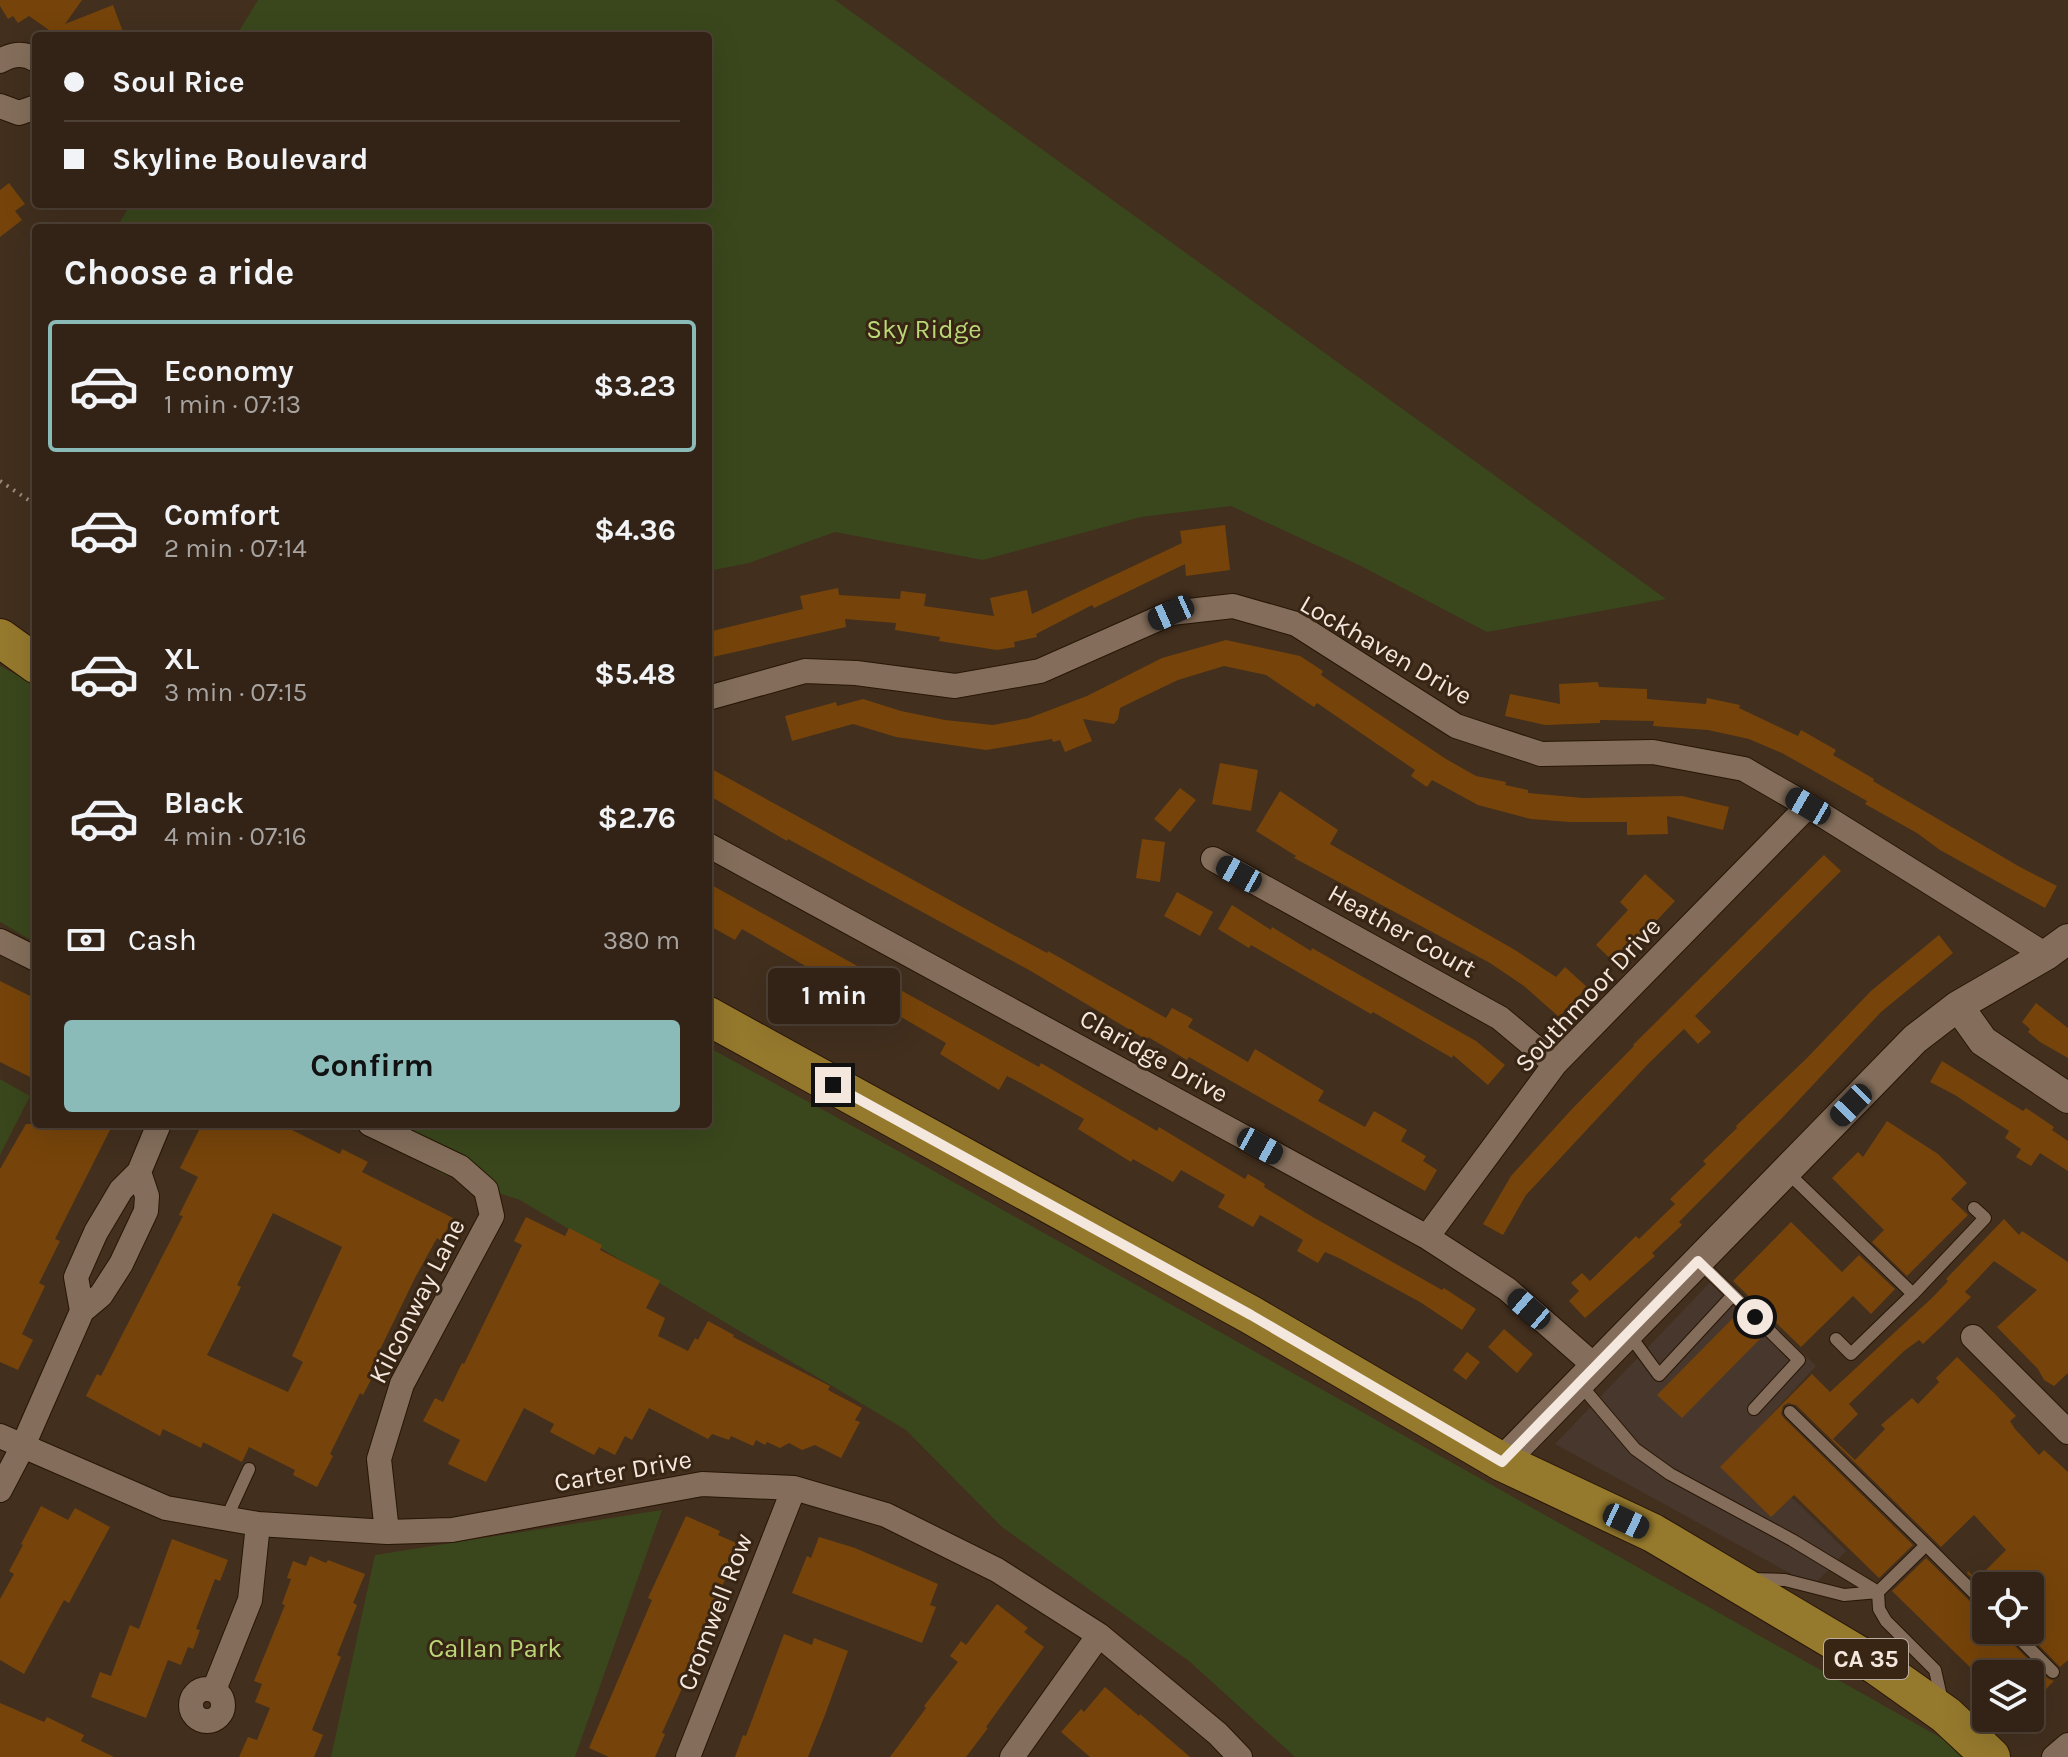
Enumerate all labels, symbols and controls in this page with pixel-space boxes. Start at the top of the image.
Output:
text: Soul Rice [112,64,245,100]
text: Skyline Boulevard [112,141,368,177]
text: Choose a ride [64,251,294,293]
park label: Sky Ridge [866,314,982,345]
icon: car [68,350,140,422]
text: Economy [164,353,294,389]
text: $3.23 [593,368,676,404]
text: 1 min · 07:13 [164,389,301,420]
icon: car [68,494,140,566]
text: Comfort [164,497,280,533]
text: $4.36 [594,512,676,548]
text: 2 min · 07:14 [164,533,307,564]
street label: Lockhaven Drive [1294,588,1478,712]
car [1144,592,1198,634]
icon: car [68,638,140,710]
text: XL [164,641,199,677]
text: $5.48 [594,656,676,692]
text: 3 min · 07:15 [164,677,307,708]
icon: car [68,782,140,854]
car [1781,784,1835,828]
text: Black [164,785,244,821]
text: $2.76 [598,800,676,836]
text: 4 min · 07:16 [164,821,307,852]
car [1212,852,1266,896]
street label: Heather Court [1323,878,1482,985]
street label: Southmoor Drive [1508,911,1668,1079]
icon: cash [64,918,108,962]
text: Cash [128,922,197,958]
text: 380 m [603,925,680,956]
callout: 1 min [767,969,899,1025]
text: 1 min [801,980,867,1011]
street label: Claridge Drive [1074,1002,1234,1110]
button: Confirm [64,1020,680,1112]
route end [815,1067,851,1103]
car [1826,1079,1876,1131]
car [1233,1124,1287,1168]
street label: Kilconway Lane [362,1213,472,1389]
car [1503,1284,1555,1334]
route start [1737,1299,1773,1335]
street label: Carter Drive [552,1444,694,1498]
car [1599,1500,1653,1542]
street label: Cromwell Row [671,1529,759,1695]
map controls [1972,1572,2044,1732]
button: locate [1972,1572,2044,1644]
park label: Callan Park [428,1633,562,1664]
road number: CA 35 [1824,1639,1908,1679]
button: layers [1972,1660,2044,1732]

